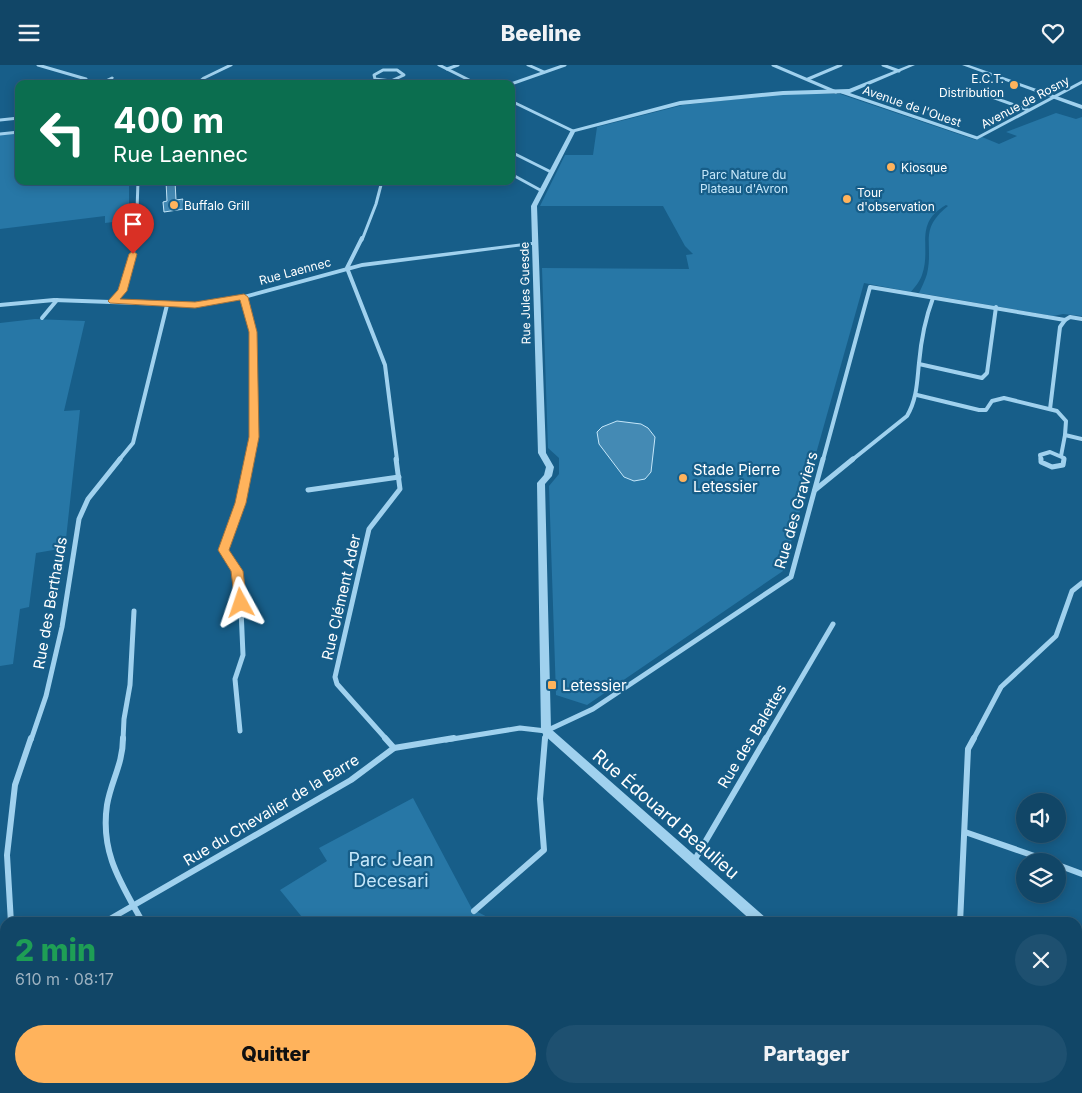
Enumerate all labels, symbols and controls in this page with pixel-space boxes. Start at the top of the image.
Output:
icon: menu [15,19,43,47]
icon: heart [1039,19,1067,47]
text: Beeline [501,20,581,46]
place label: E.C.T. Distribution [939,71,1004,100]
street label: Avenue de Rosny [978,72,1072,132]
marker: E.C.T. Distribution [1008,79,1020,91]
street label: Avenue de l'Ouest [861,82,963,130]
text: 400 m [113,99,224,141]
icon: left [30,100,95,165]
text: Rue Laennec [113,141,248,167]
place label: Kiosque [901,160,947,175]
marker: Kiosque [885,161,897,173]
park label: Parc Nature du Plateau d'Avron [700,167,788,196]
place label: Tour d'observation [857,185,935,214]
marker: Tour d'observation [841,193,853,205]
place label: Buffalo Grill [184,198,250,213]
marker: Buffalo Grill [168,199,180,211]
pin [112,203,154,254]
icon: arrive [119,210,147,238]
street label: Rue Jules Guesde [517,242,533,344]
street label: Rue Laennec [257,254,333,288]
street label: Rue des Graviers [770,449,822,571]
place label: Stade Pierre Letessier [693,460,780,496]
marker: Stade Pierre Letessier [677,472,689,484]
street label: Rue Clément Ader [317,532,365,662]
street label: Rue des Berthauds [29,535,71,671]
position arrow [214,576,266,628]
place label: Letessier [562,676,627,695]
marker: Letessier [546,679,558,691]
street label: Rue des Balettes [713,680,791,792]
street label: Rue Édouard Beaulieu [589,744,744,883]
street label: Rue du Chevalier de la Barre [180,750,362,870]
map controls [1016,793,1066,903]
button: sound [1016,793,1066,843]
park label: Parc Jean Decesari [348,849,434,891]
button: layers [1016,853,1066,903]
text: 2 min [15,932,96,968]
button: close [1015,934,1067,986]
text: 610 m · 08:17 [15,969,114,989]
button: Quitter [15,1025,536,1083]
button: Partager [546,1025,1067,1083]

